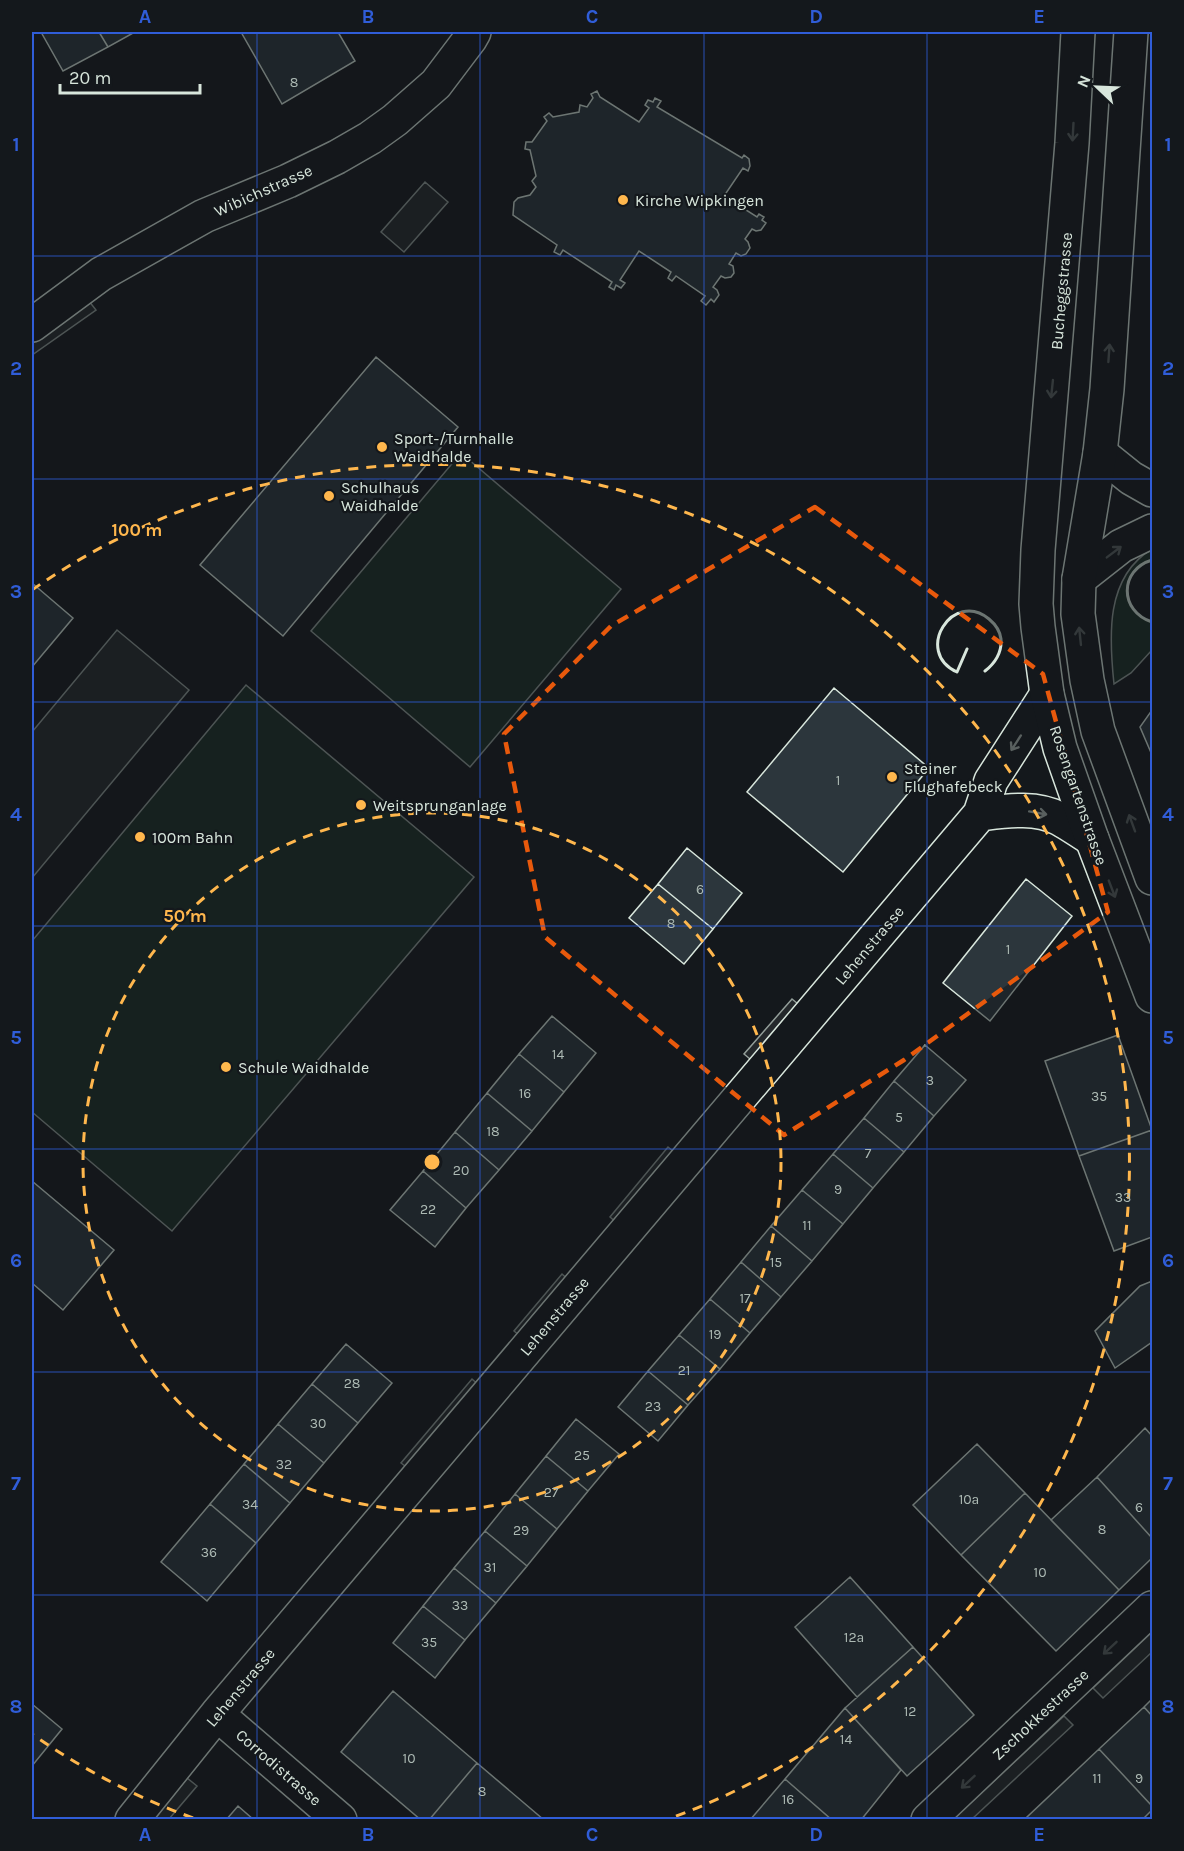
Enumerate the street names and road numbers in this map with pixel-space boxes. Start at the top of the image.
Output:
street label: Wibichstrasse [211,160,315,221]
street label: Bucheggstrasse [1047,232,1076,351]
street label: Rosengartenstrasse [1046,723,1111,867]
street label: Lehenstrasse [831,902,908,989]
street label: Lehenstrasse [516,1273,593,1360]
street label: Lehenstrasse [202,1644,279,1731]
street label: Zschokkestrasse [988,1665,1092,1764]
street label: Corrodistrasse [232,1725,325,1810]

